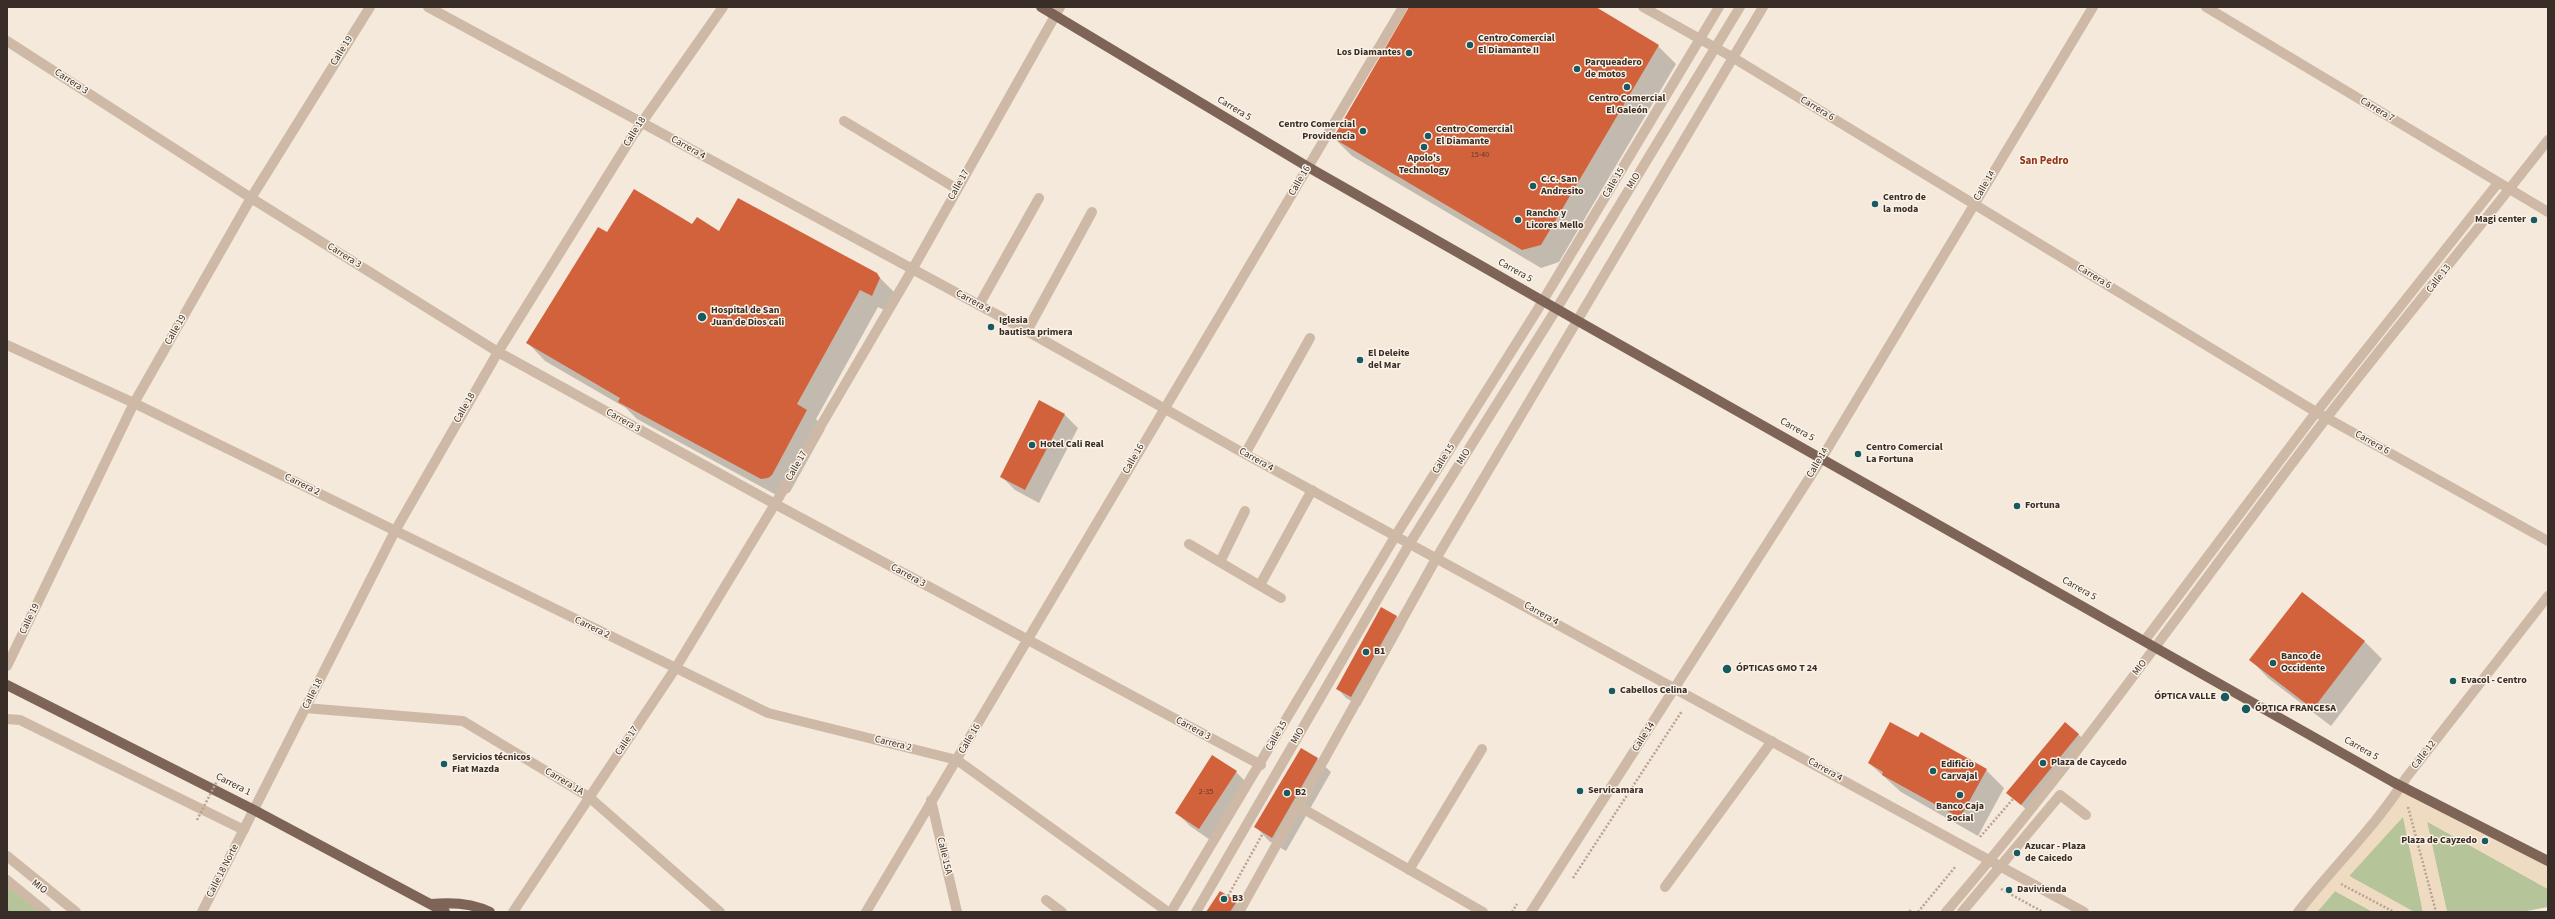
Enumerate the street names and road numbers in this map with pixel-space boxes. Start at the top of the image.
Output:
street label: Calle 19 [328,34,356,68]
street label: Carrera 3 [52,67,90,97]
street label: Carrera 5 [1215,94,1253,124]
street label: Carrera 6 [1798,94,1836,124]
street label: Carrera 7 [2358,95,2396,125]
street label: Calle 18 [621,115,649,149]
street label: Carrera 4 [669,134,707,162]
street label: Calle 16 [1286,164,1314,198]
street label: Calle 15 [1600,166,1628,200]
street label: Calle 17 [946,168,972,202]
street label: Calle 14 [1971,169,1999,203]
street label: MIO [1625,171,1643,191]
street label: Carrera 3 [325,241,363,271]
street label: Carrera 5 [1496,257,1534,285]
street label: Carrera 6 [2075,262,2113,292]
street label: Calle 13 [2424,262,2454,296]
street label: Carrera 4 [953,288,993,316]
street label: Calle 19 [163,313,189,347]
street label: Calle 18 [452,391,478,425]
street label: Carrera 3 [604,407,642,435]
street label: Carrera 5 [1778,416,1816,444]
street label: Carrera 6 [2353,429,2391,457]
street label: Calle 16 [1121,442,1147,476]
street label: Calle 15 [1430,442,1458,476]
street label: Carrera 4 [1237,446,1275,474]
street label: Calle 14 [1804,446,1832,480]
street label: MIO [1455,447,1473,467]
street label: Calle 17 [784,449,810,483]
street label: Carrera 2 [282,471,322,499]
street label: Carrera 3 [888,562,928,590]
street label: Carrera 5 [2060,575,2098,603]
street label: Carrera 4 [1522,600,1560,628]
street label: Calle 19 [17,602,43,636]
street label: Carrera 2 [572,614,612,642]
street label: MIO [2130,658,2150,678]
street label: Calle 18 [300,677,326,711]
street label: Carrera 3 [1173,715,1213,743]
street label: Calle 15 [1264,719,1290,753]
street label: Calle 14 [1630,720,1658,754]
street label: Calle 16 [956,722,984,756]
street label: Calle 17 [613,724,641,758]
street label: MIO [1289,726,1307,746]
street label: Carrera 2 [873,734,913,754]
street label: Carrera 5 [2342,734,2380,764]
street label: Calle 12 [2409,738,2439,772]
street label: Carrera 4 [1806,756,1844,784]
street label: Carrera 1A [542,766,586,798]
street label: Carrera 1 [213,771,253,799]
street label: Calle 15A [934,836,954,876]
street label: Calle 18 Norte [204,842,242,900]
street label: MIO [29,877,49,897]

